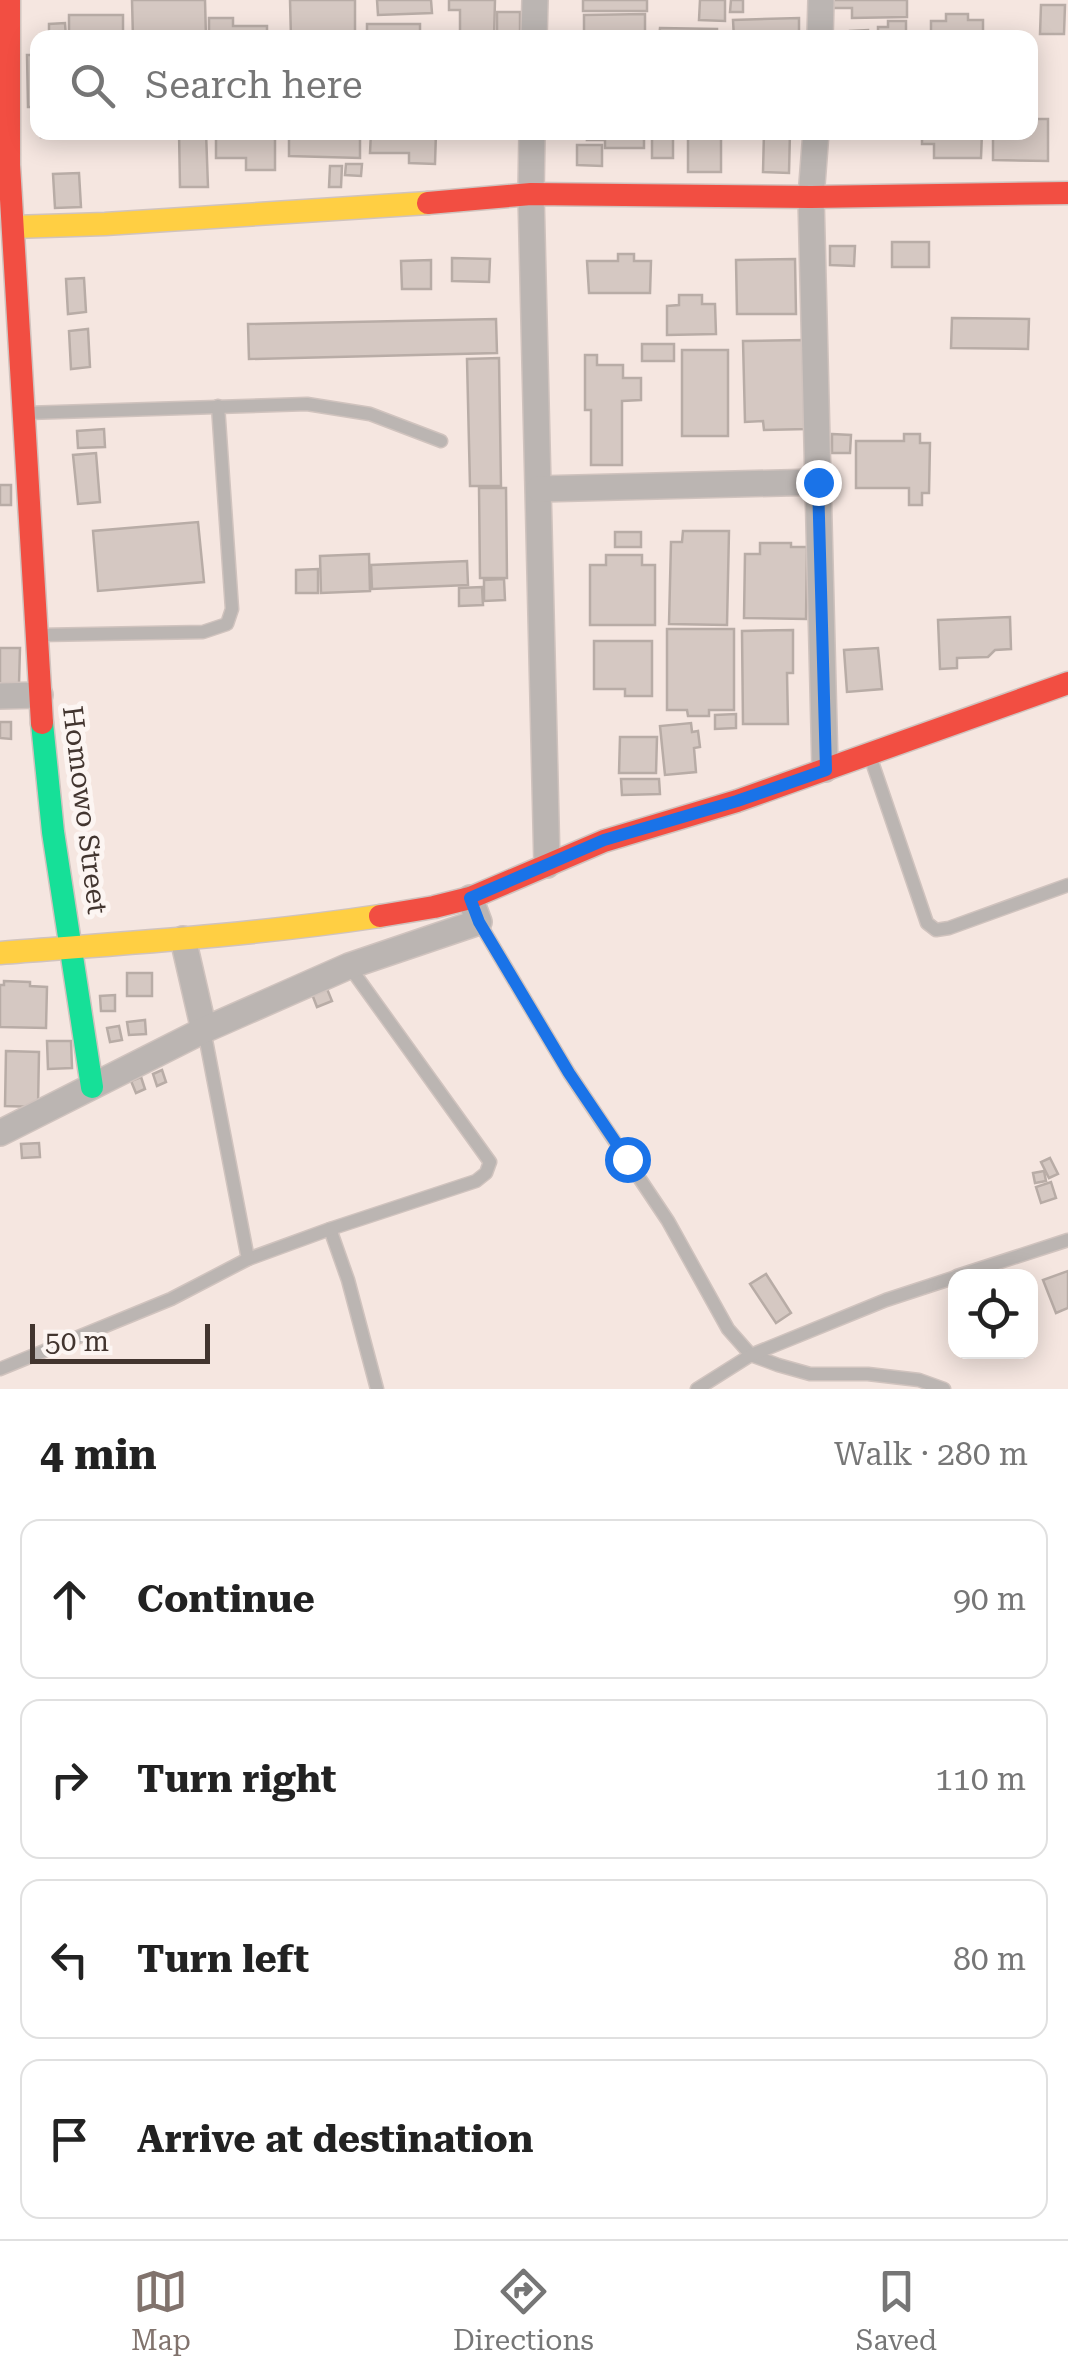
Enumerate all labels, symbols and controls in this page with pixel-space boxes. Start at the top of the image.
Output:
search box [30,30,1038,140]
icon: search [65,58,120,113]
text: Search here [145,63,363,107]
route end [796,460,842,506]
street label: Homowo Street [56,704,114,916]
route start [605,1137,651,1183]
map controls [948,1269,1038,1359]
button: locate [948,1269,1038,1359]
scale bar [30,1319,210,1364]
text: 50 m [45,1325,109,1358]
text: 4 min [40,1430,157,1479]
text: Walk · 280 m [834,1435,1028,1473]
icon: ahead [42,1572,97,1627]
text: Continue [137,1577,315,1621]
text: 90 m [953,1580,1026,1618]
icon: right [42,1752,97,1807]
text: Turn right [137,1757,336,1801]
text: 110 m [935,1760,1026,1798]
icon: left [42,1932,97,1987]
text: Turn left [137,1937,309,1981]
text: 80 m [953,1940,1026,1978]
icon: arrive [42,2112,97,2167]
text: Arrive at destination [137,2117,533,2161]
tab: Map [131,2264,191,2357]
tab: Directions [453,2264,594,2357]
tab: Saved [856,2264,937,2357]

